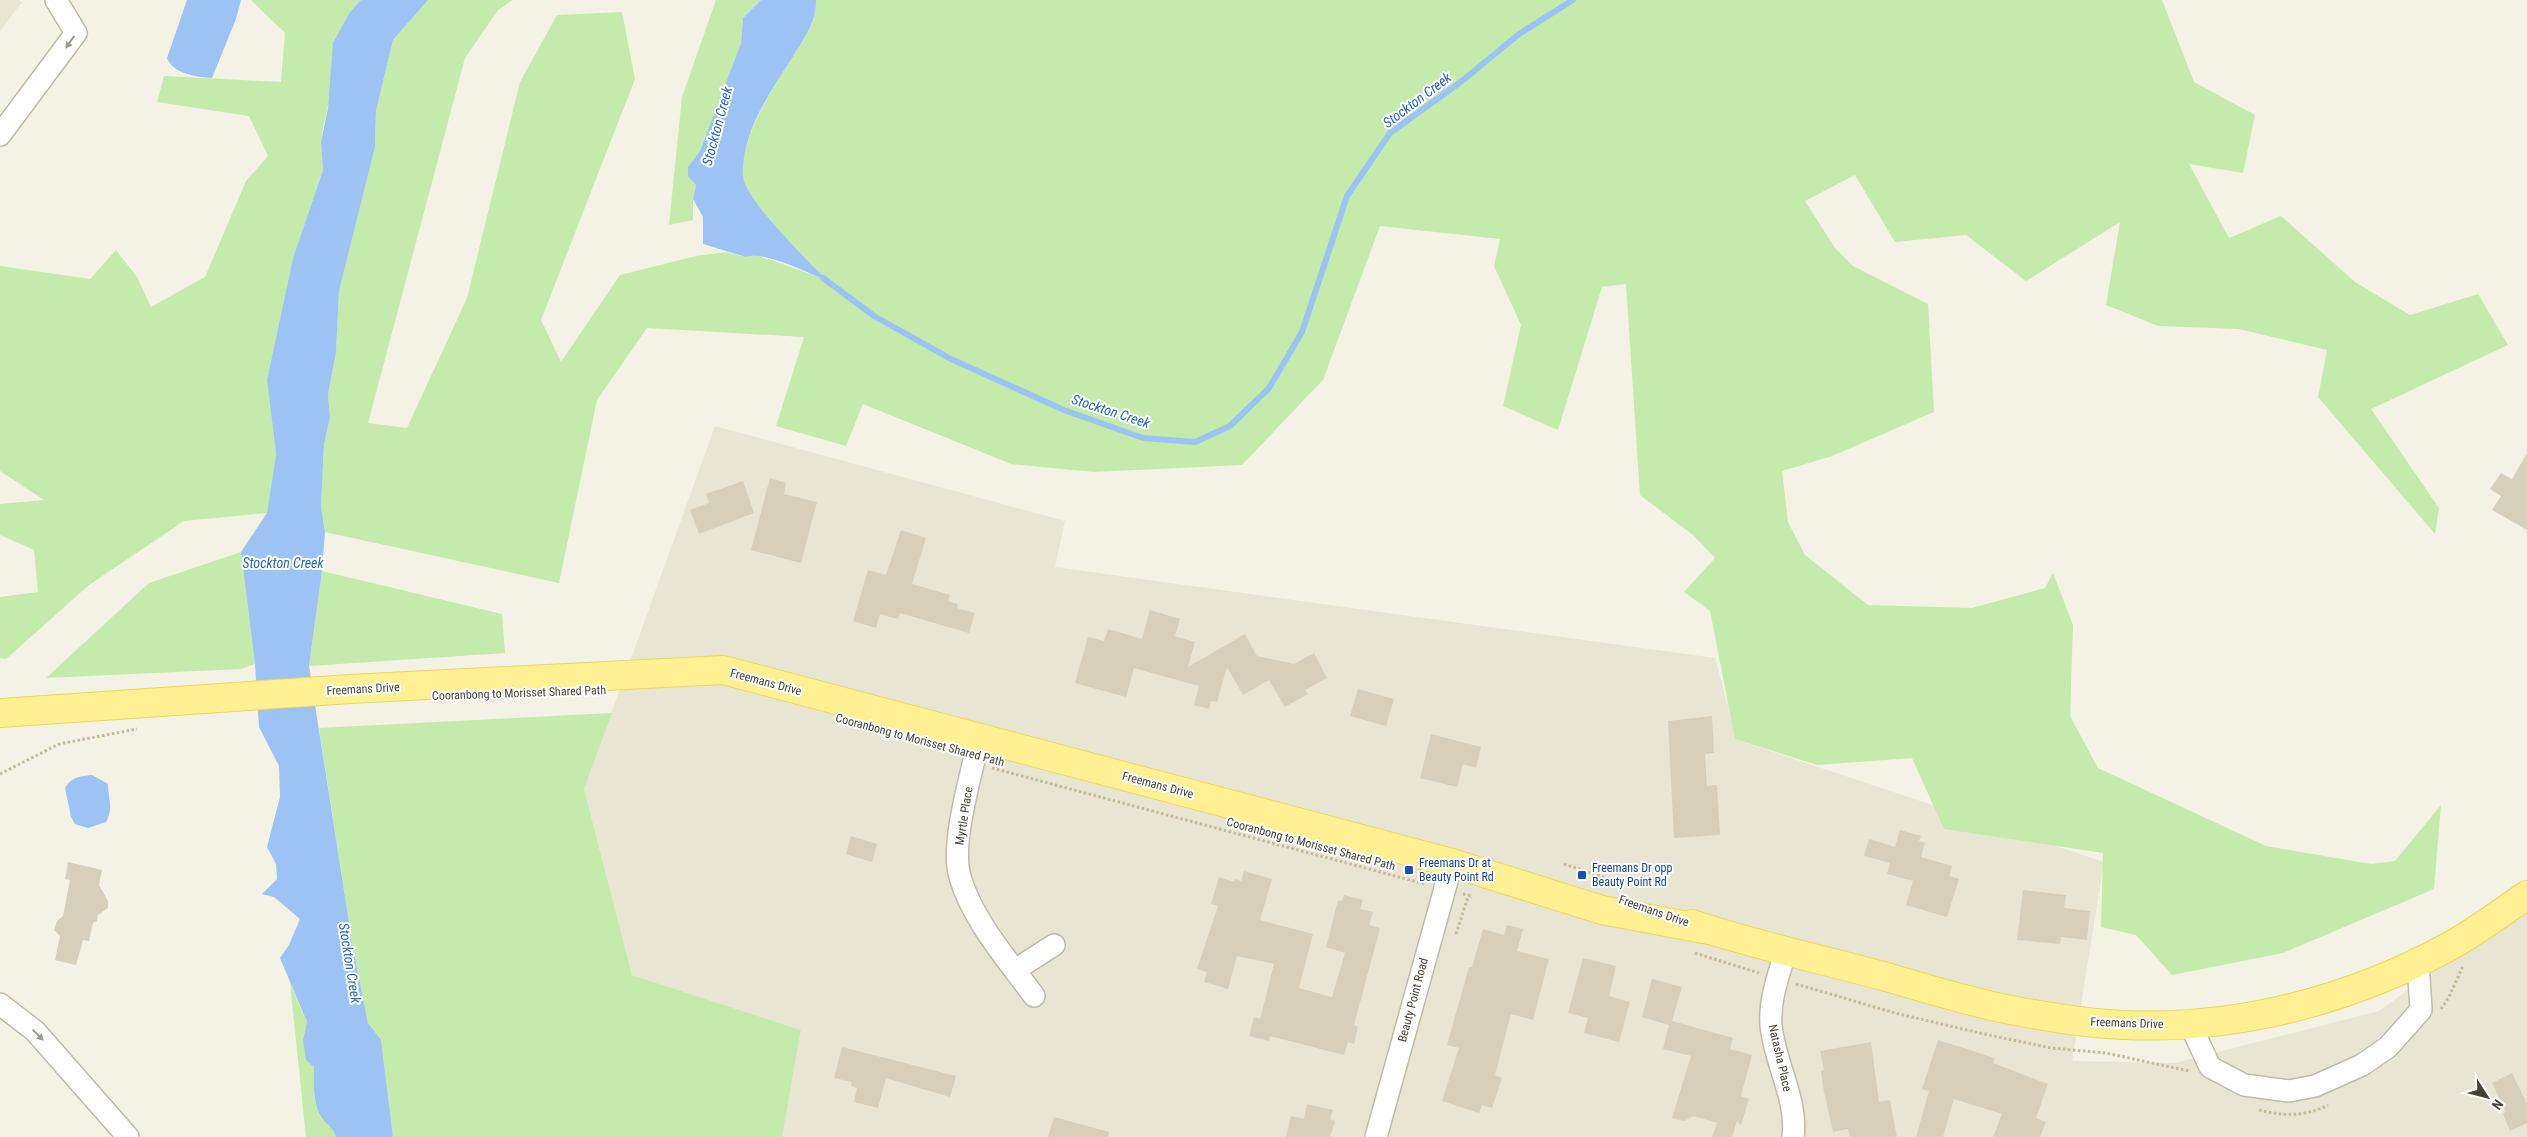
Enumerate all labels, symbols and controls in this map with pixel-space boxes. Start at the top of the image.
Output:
one-way arrow [65,35,75,48]
water label: Stockton Creek [1380,69,1455,131]
water label: Stockton Creek [699,84,735,167]
water label: Stockton Creek [1070,391,1153,431]
water label: Stockton Creek [242,555,324,571]
street label: Freemans Drive [729,666,804,698]
street label: Freemans Drive [326,680,400,698]
street label: Cooranbong to Morisset Shared Path [432,683,606,703]
street label: Cooranbong to Morisset Shared Path [834,711,1006,769]
street label: Freemans Drive [1121,769,1196,801]
street label: Myrtle Place [952,785,976,846]
street label: Cooranbong to Morisset Shared Path [1225,815,1397,873]
place label: Freemans Dr at Beauty Point Rd [1419,856,1494,884]
place label: Freemans Dr opp Beauty Point Rd [1592,861,1672,889]
marker: Freemans Dr at Beauty Point Rd [1403,864,1415,876]
marker: Freemans Dr opp Beauty Point Rd [1576,869,1588,881]
street label: Freemans Drive [1617,892,1691,930]
water label: Stockton Creek [336,922,364,1005]
street label: Beauty Point Road [1395,956,1431,1044]
street label: Freemans Drive [2090,1015,2164,1031]
street label: Natasha Place [1765,1023,1795,1093]
one-way arrow [32,1028,44,1040]
north arrow [2462,1072,2512,1122]
text: N [2489,1096,2507,1113]

